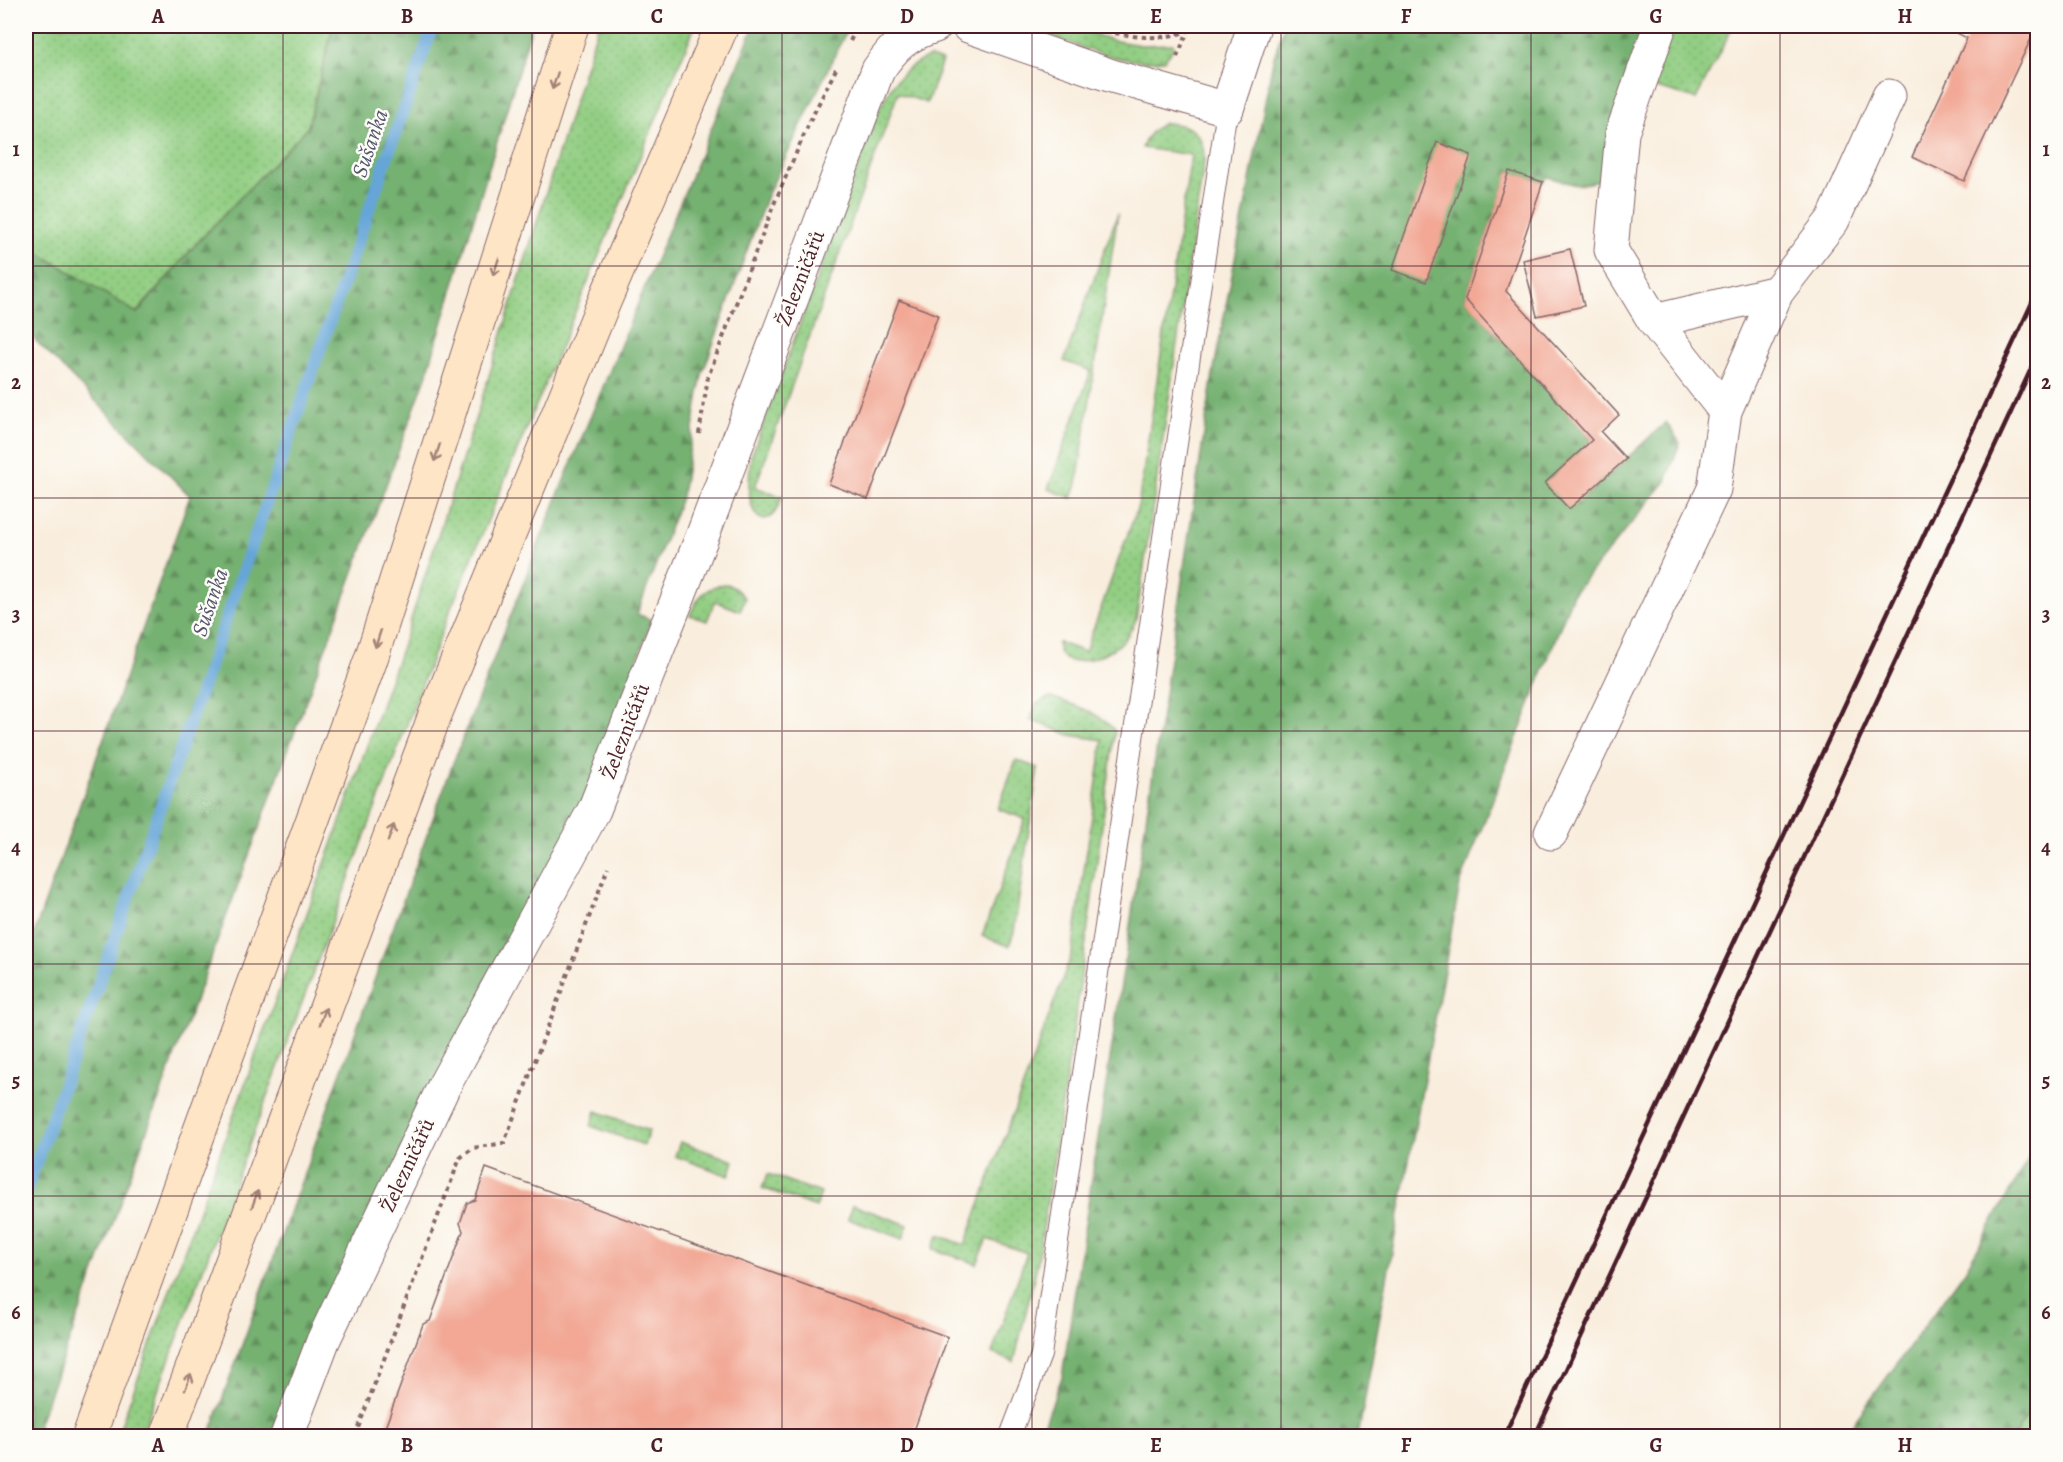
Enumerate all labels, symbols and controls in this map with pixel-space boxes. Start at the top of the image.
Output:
text: A [151,3,165,30]
text: B [401,3,413,30]
text: C [651,3,663,30]
text: D [900,3,914,30]
text: E [1150,3,1162,30]
text: F [1401,3,1412,30]
text: G [1649,3,1663,30]
text: H [1898,3,1913,30]
one-way arrow [548,71,559,90]
water label: Sušanka [344,105,396,181]
text: 1 [12,136,20,163]
text: 1 [2042,136,2050,163]
street label: Železničářů [769,226,831,330]
one-way arrow [490,257,501,276]
text: 2 [11,369,21,396]
text: 2 [2041,369,2051,396]
one-way arrow [431,443,442,462]
water label: Sušanka [184,564,236,640]
text: 3 [12,601,20,628]
text: 3 [2042,601,2050,628]
one-way arrow [372,629,383,648]
street label: Železničářů [594,679,656,783]
one-way arrow [386,824,397,843]
text: 4 [11,834,21,861]
text: 4 [2041,834,2051,861]
one-way arrow [318,1007,329,1026]
text: 5 [12,1067,20,1094]
text: 5 [2042,1067,2050,1094]
street label: Železničářů [373,1113,441,1216]
one-way arrow [251,1190,262,1209]
text: 6 [11,1299,21,1326]
text: 6 [2041,1299,2051,1326]
one-way arrow [183,1373,194,1391]
text: A [151,1432,165,1459]
text: B [401,1432,413,1459]
text: C [651,1432,663,1459]
text: D [900,1432,914,1459]
text: E [1150,1432,1162,1459]
text: F [1401,1432,1412,1459]
text: G [1649,1432,1663,1459]
text: H [1898,1432,1913,1459]

